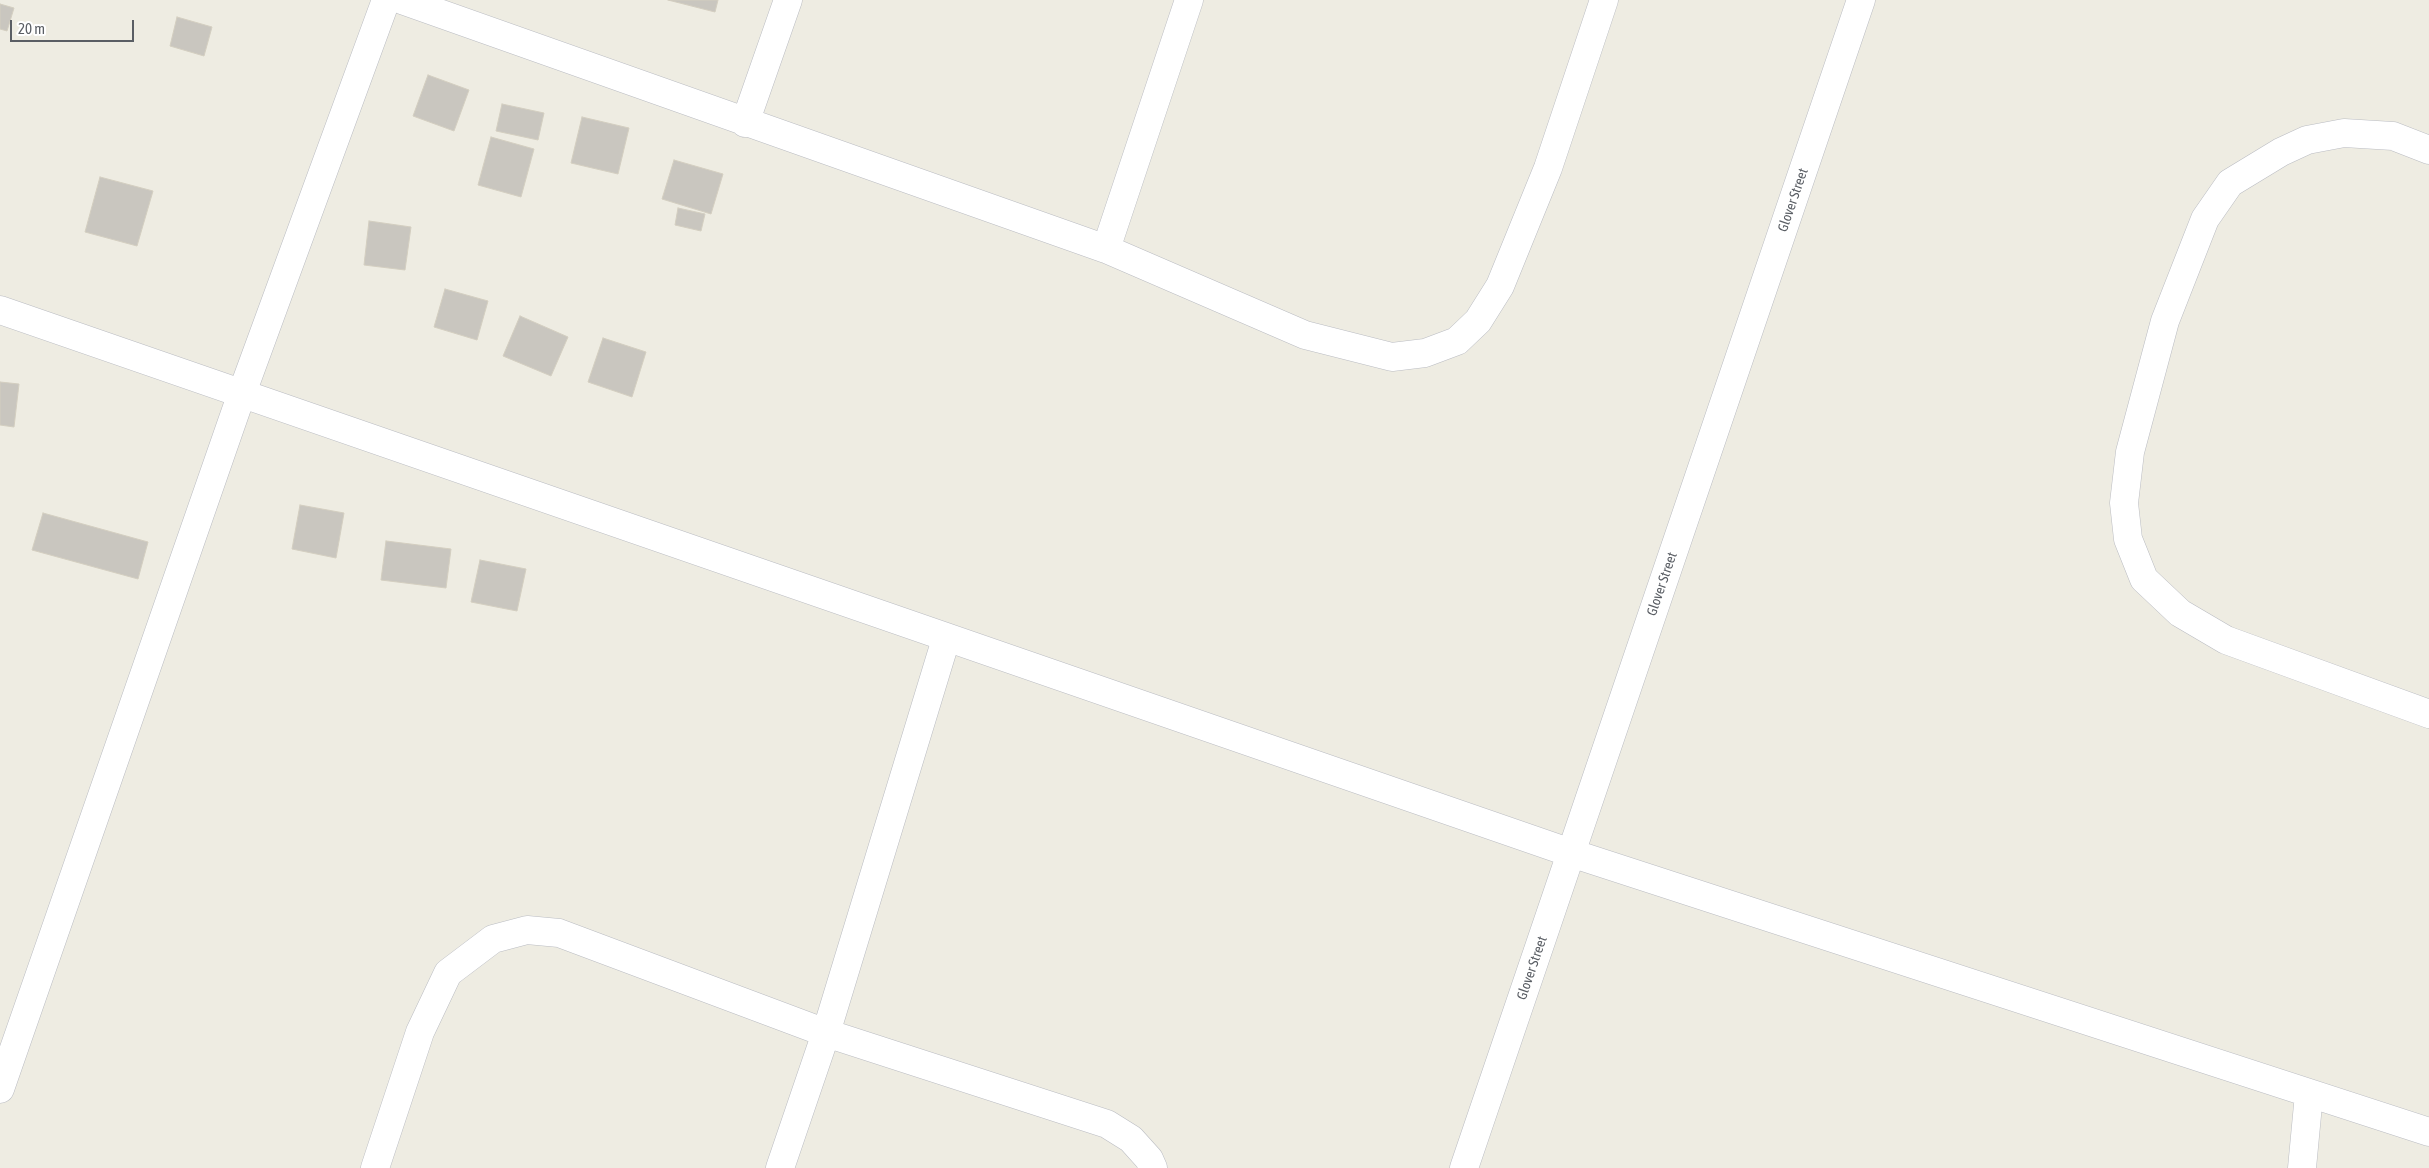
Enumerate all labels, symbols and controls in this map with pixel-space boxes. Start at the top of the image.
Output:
scale bar [12,10,136,42]
text: 20 m [18,20,45,37]
street label: Glover Street [1774,166,1812,234]
street label: Glover Street [1643,550,1681,618]
street label: Glover Street [1513,934,1551,1002]

